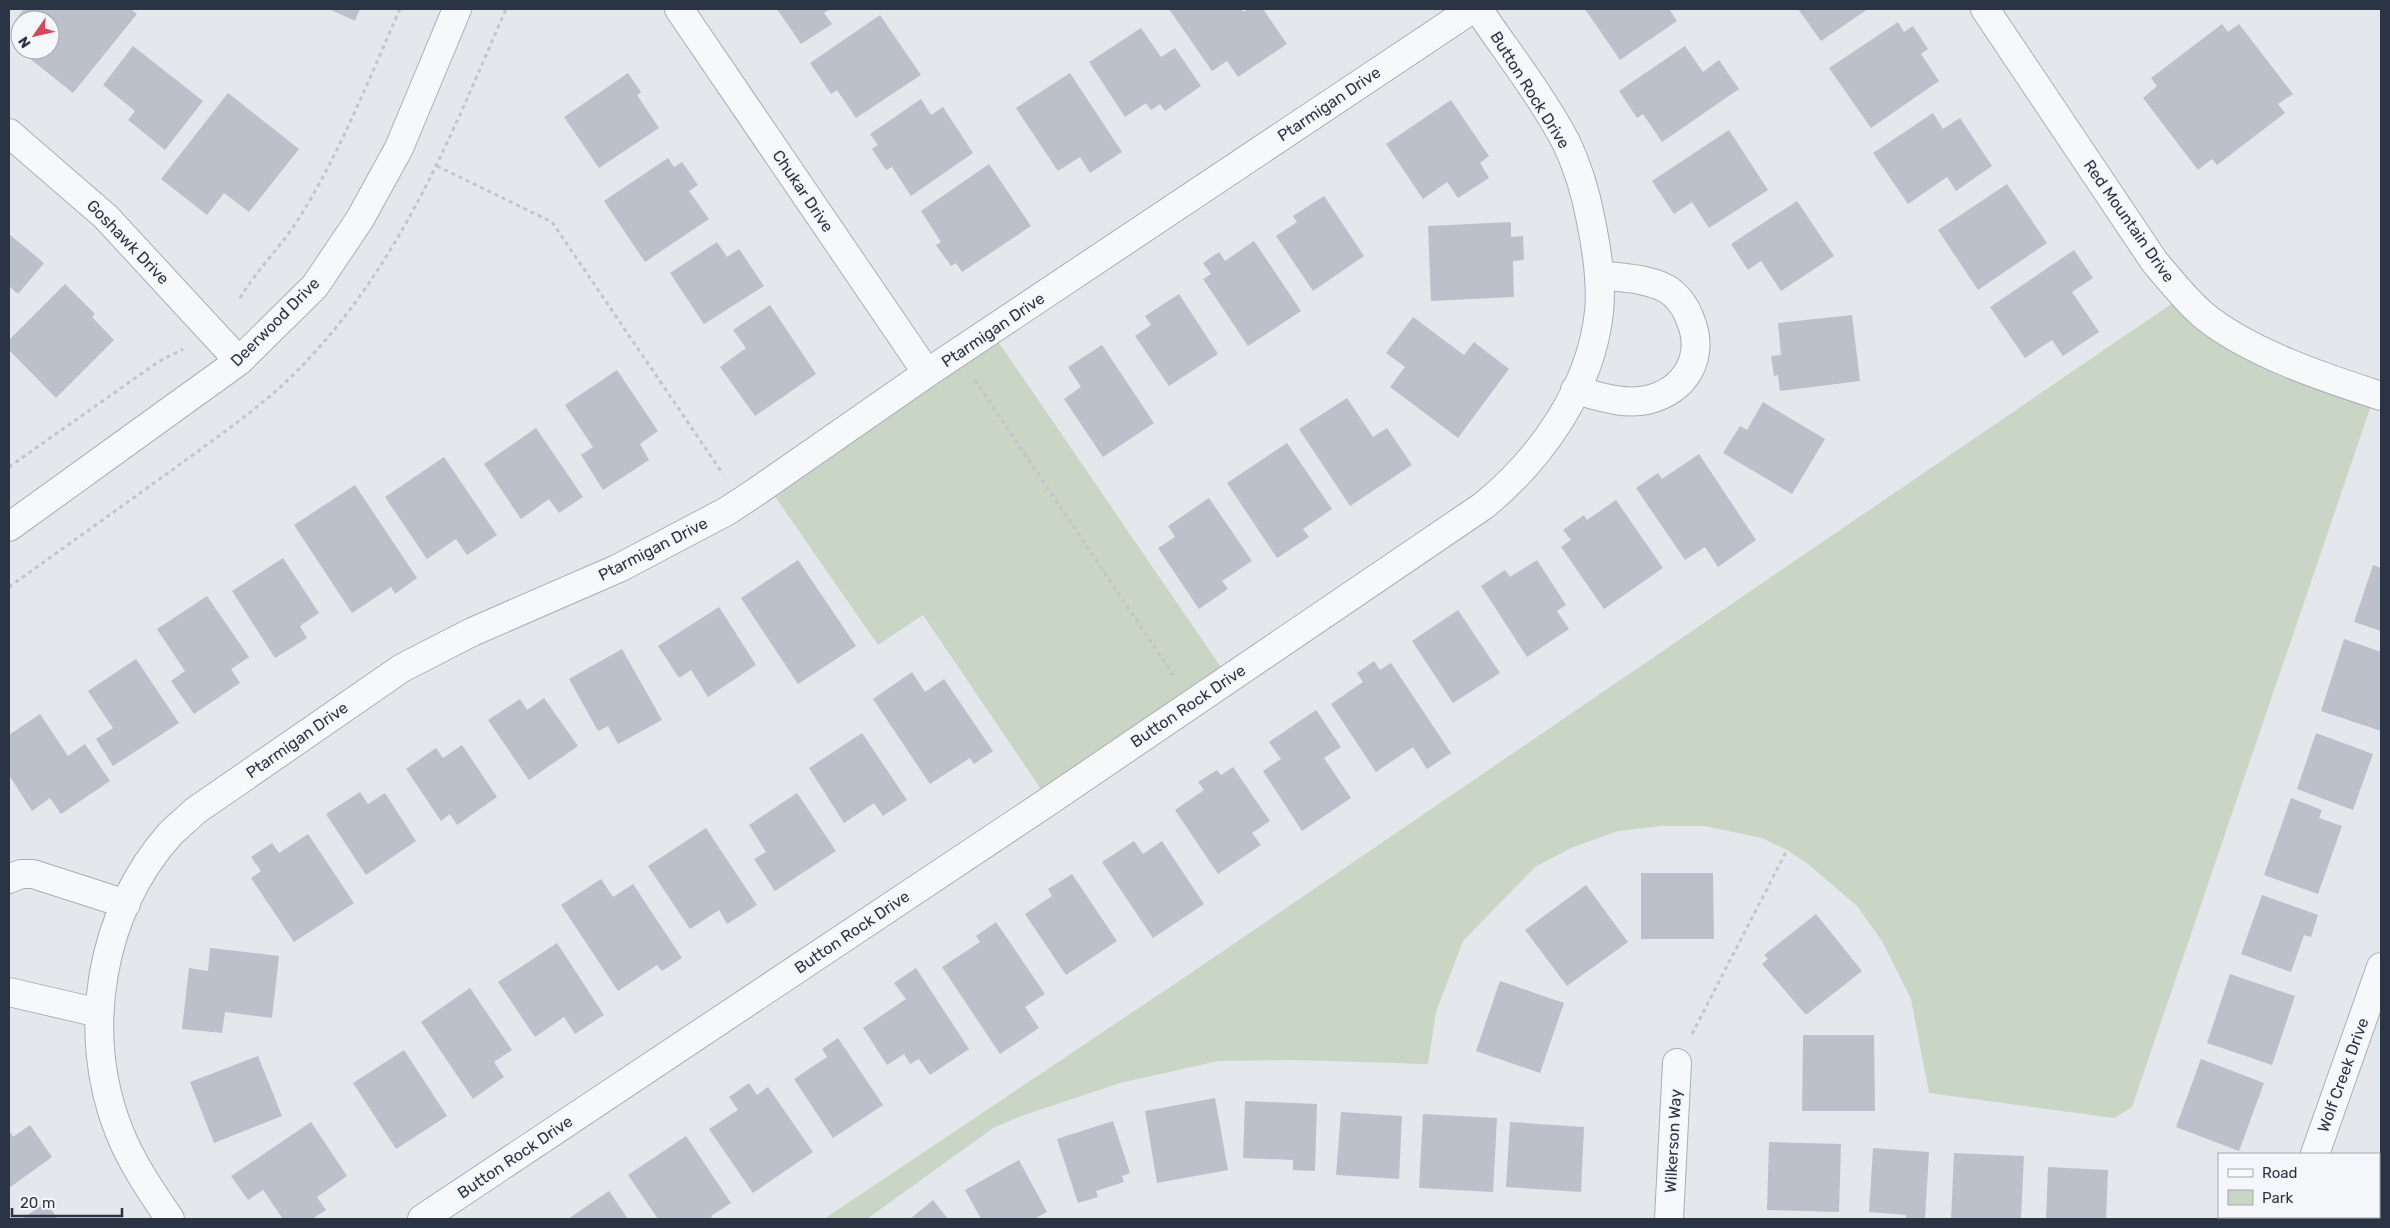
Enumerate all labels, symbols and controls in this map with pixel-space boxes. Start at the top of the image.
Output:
north arrow [10,10,60,60]
street label: Button Rock Drive [1486,28,1574,152]
text: N [15,33,35,51]
street label: Ptarmigan Drive [1274,63,1384,145]
street label: Chukar Drive [769,146,837,236]
street label: Red Mountain Drive [2080,156,2178,286]
street label: Goshawk Drive [83,196,173,288]
street label: Deerwood Drive [227,274,323,370]
street label: Ptarmigan Drive [938,289,1048,371]
street label: Ptarmigan Drive [595,513,711,585]
street label: Button Rock Drive [1127,660,1249,751]
street label: Ptarmigan Drive [242,698,352,782]
street label: Button Rock Drive [791,886,913,977]
street label: Wolf Creek Drive [2313,1015,2373,1135]
street label: Wilkerson Way [1661,1088,1685,1193]
street label: Button Rock Drive [454,1111,576,1202]
legend [2218,1153,2380,1218]
text: Road [2262,1164,2298,1182]
scale bar [12,1186,122,1218]
text: Park [2262,1189,2293,1207]
text: 20 m [20,1194,55,1212]

